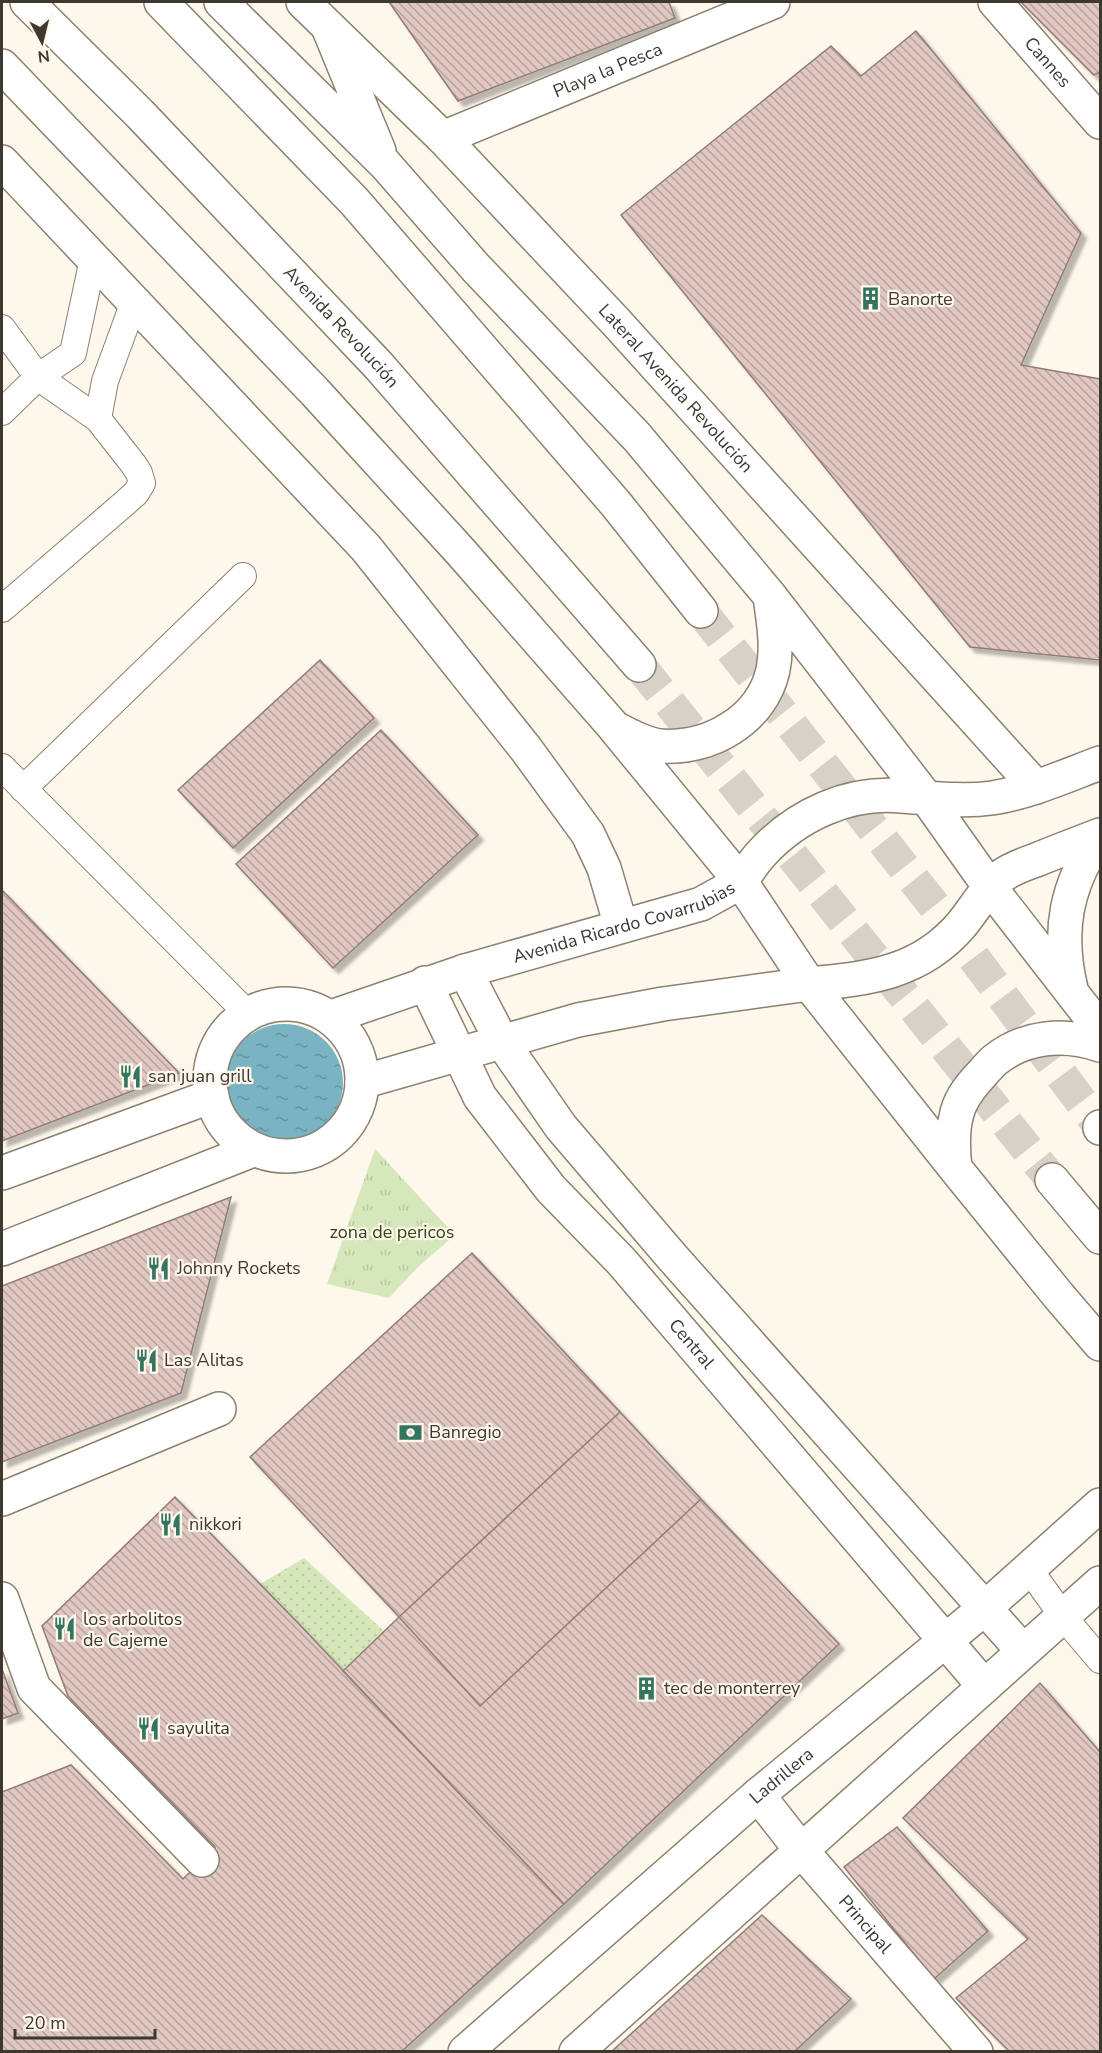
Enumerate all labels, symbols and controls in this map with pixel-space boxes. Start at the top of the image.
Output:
north arrow [12,12,72,72]
street label: Cannes [1019,32,1076,93]
street label: Playa la Pesca [549,37,666,103]
text: N [36,44,51,68]
street label: Avenida Revolución [278,261,405,393]
building icon: Banorte [857,286,883,312]
place label: Banorte [888,287,953,311]
street label: Lateral Avenida Revolución [593,299,759,478]
street label: Avenida Ricardo Covarrubias [510,876,739,969]
restaurant icon: san juan grill [117,1063,143,1089]
place label: san juan grill [148,1064,252,1088]
park label: zona de pericos [330,1220,454,1244]
restaurant icon: Johnny Rockets [146,1255,172,1281]
place label: Johnny Rockets [176,1256,301,1280]
street label: Central [663,1313,720,1374]
restaurant icon: Las Alitas [133,1347,159,1373]
place label: Las Alitas [164,1348,244,1372]
bank icon: Banregio [398,1419,424,1445]
place label: Banregio [429,1420,502,1444]
restaurant icon: nikkori [158,1511,184,1537]
place label: nikkori [189,1512,242,1536]
place label: los arbolitos de Cajeme [83,1607,182,1652]
restaurant icon: los arbolitos de Cajeme [52,1616,78,1642]
building icon: tec de monterrey [633,1675,659,1701]
place label: tec de monterrey [664,1676,801,1700]
restaurant icon: sayulita [136,1715,162,1741]
place label: sayulita [167,1716,230,1740]
street label: Ladrillera [744,1742,819,1809]
street label: Principal [833,1890,898,1959]
scale bar [15,2002,154,2040]
text: 20 m [24,2011,66,2035]

